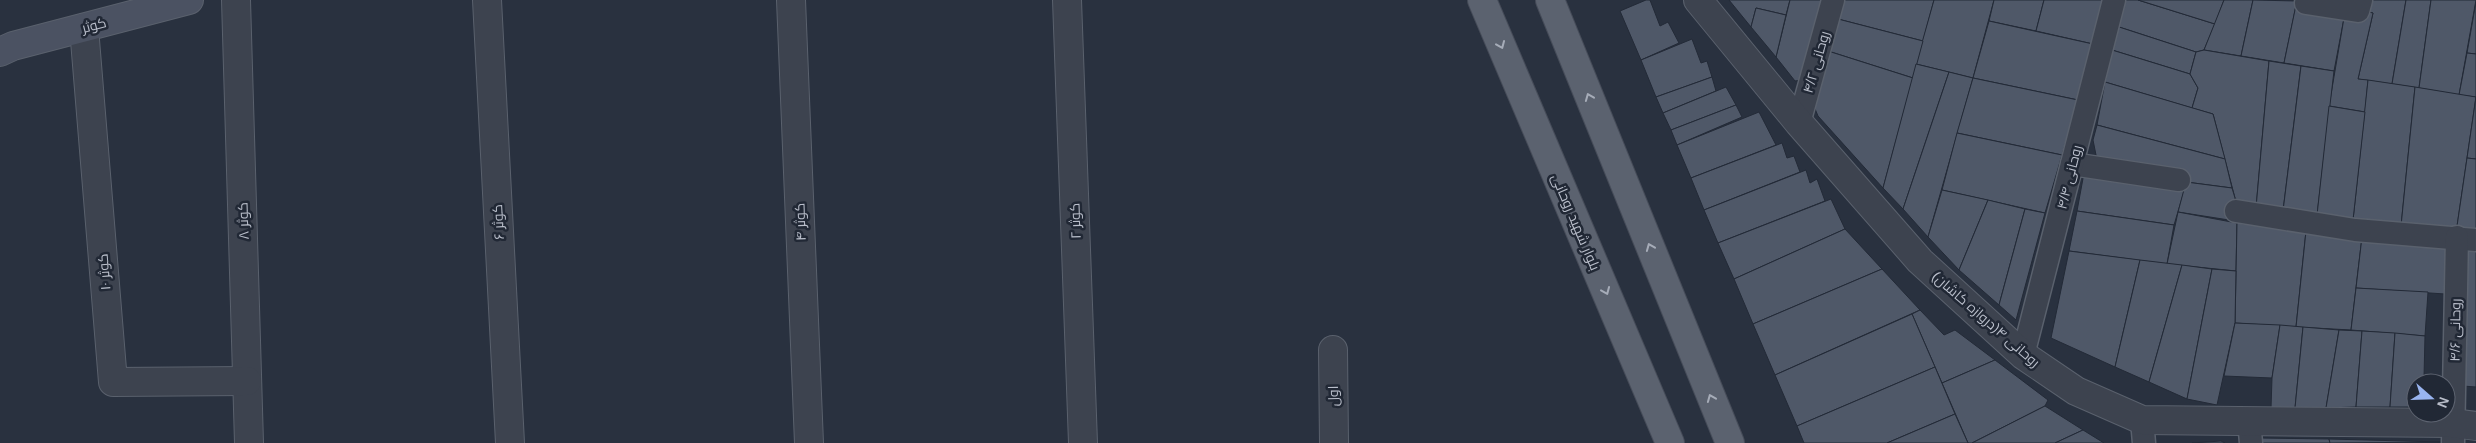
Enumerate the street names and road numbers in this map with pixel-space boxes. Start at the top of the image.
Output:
street label: کوثر [79,14,108,36]
street label: روحانی ۴/۲ [1800,29,1832,95]
street label: روحانی ۴/۴ [2053,143,2085,211]
street label: بلوار شهید روحانی [1548,171,1604,273]
street label: کوثر ۸ [234,202,252,240]
street label: کوثر ۴ [791,203,809,241]
street label: کوثر ۲ [1066,203,1084,239]
street label: کوثر ۶ [489,204,507,240]
street label: کوثر ۱۰ [94,253,114,291]
street label: روحانی ۴(دروازه کاشان) [1929,268,2043,370]
street label: روحانی ۴/۶ [2446,298,2464,362]
street label: اول [1325,385,1342,407]

